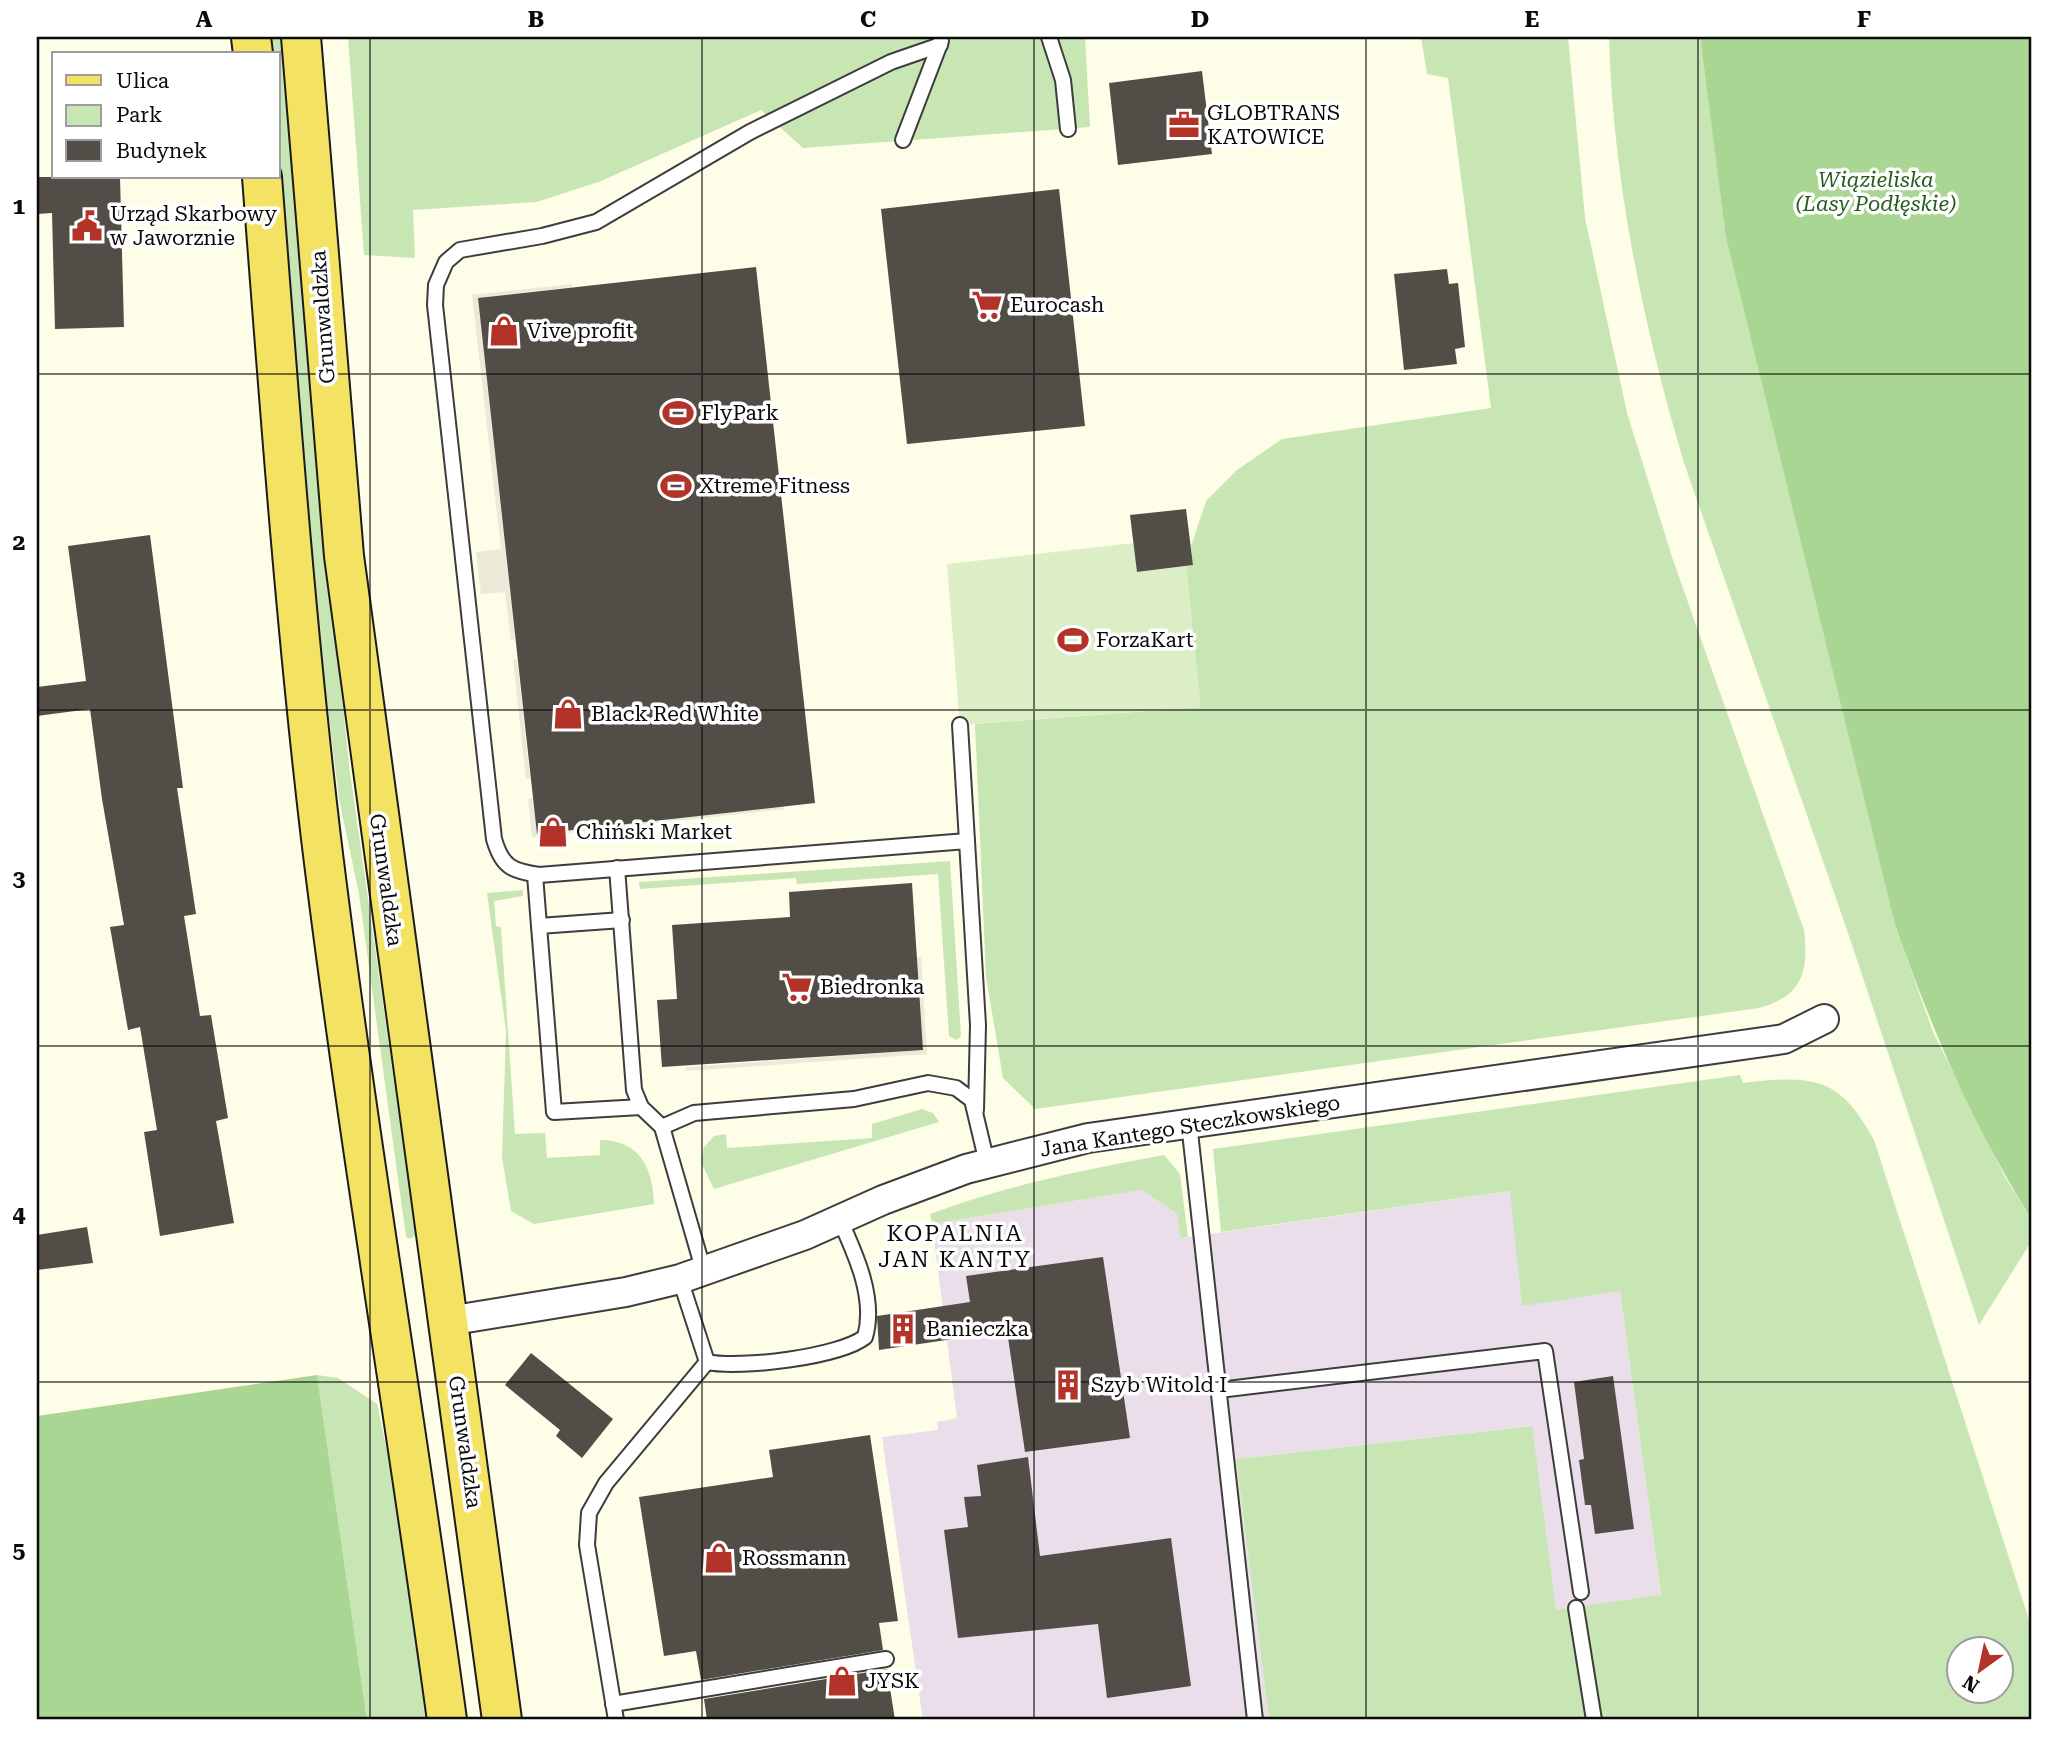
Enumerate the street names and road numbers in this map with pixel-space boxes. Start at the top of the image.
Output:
street label: Grunwaldzka [306,249,340,385]
street label: Grunwaldzka [365,812,407,948]
street label: Jana Kantego Steczkowskiego [1038,1090,1342,1162]
street label: Grunwaldzka [444,1374,486,1510]

